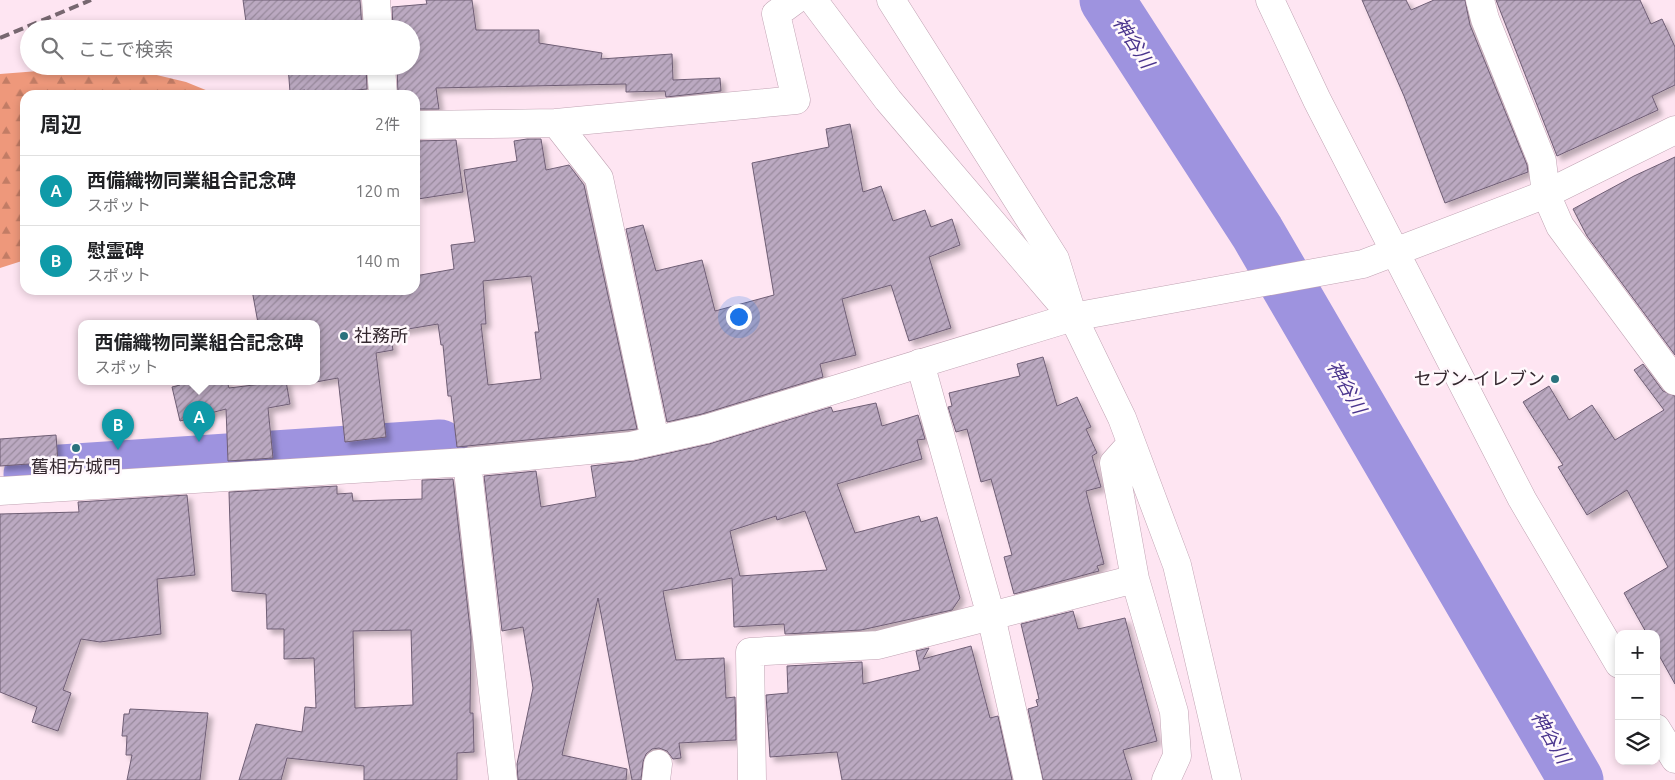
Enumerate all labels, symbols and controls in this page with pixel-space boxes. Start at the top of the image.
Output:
water label: 神谷川 [1109,12,1160,74]
search box [20,20,420,75]
icon: search [38,34,66,62]
text: ここで検索 [78,38,173,60]
text: 周辺 [40,112,82,136]
text: 2件 [375,115,400,133]
text: 西備織物同業組合記念碑 [87,169,296,191]
text: A [50,182,62,200]
text: 120 m [355,182,400,200]
text: スポット [87,196,151,214]
text: 慰霊碑 [87,239,144,261]
text: B [51,252,61,270]
text: 140 m [355,252,400,270]
text: スポット [87,266,151,284]
your location [726,304,752,330]
popup [78,320,320,385]
place label: 社務所 [354,325,408,345]
marker: 社務所 [338,330,350,342]
text: 西備織物同業組合記念碑 [94,331,304,353]
water label: 神谷川 [1323,357,1372,419]
text: スポット [94,358,159,376]
place label: セブン-イレブン [1414,368,1545,388]
marker: セブン-イレブン [1549,373,1561,385]
pin: A [183,401,215,442]
pin: B [102,409,134,450]
marker: 舊相方城門 [70,442,82,454]
place label: 舊相方城門 [31,456,121,476]
map controls [1615,630,1660,765]
button: + [1615,630,1660,675]
button: − [1615,675,1660,720]
water label: 神谷川 [1527,707,1576,769]
button: layers [1615,720,1660,765]

